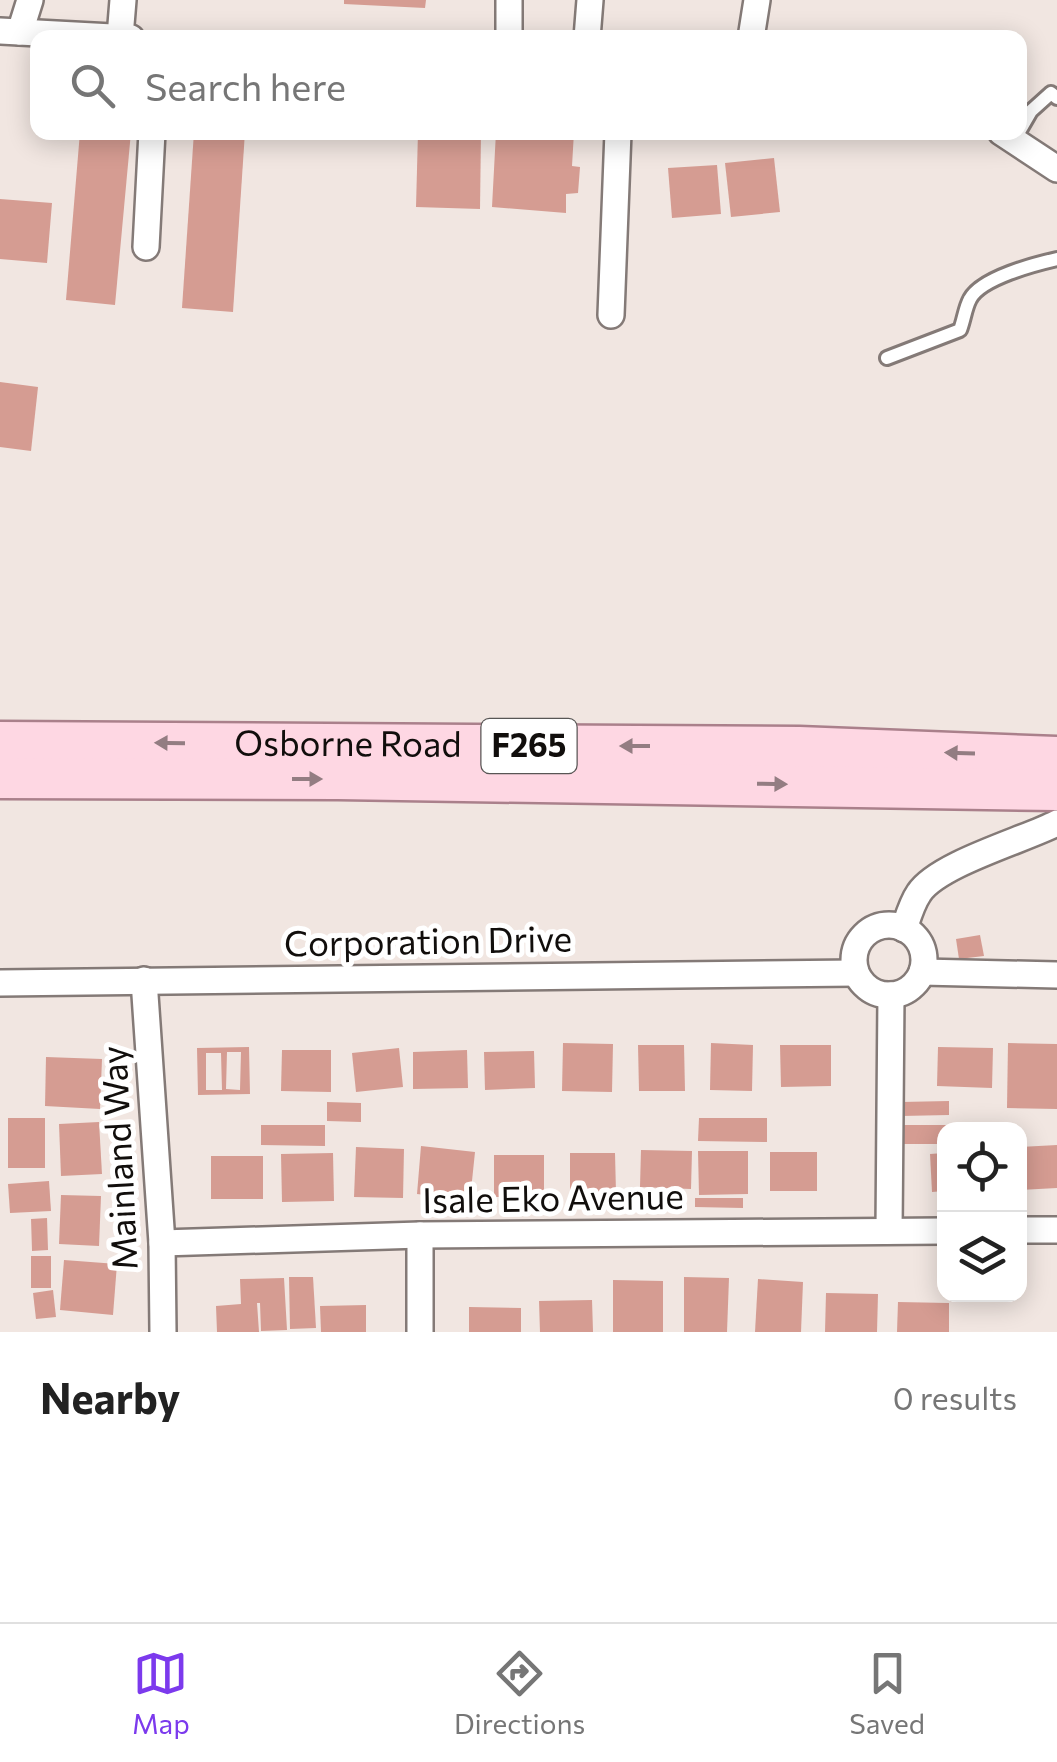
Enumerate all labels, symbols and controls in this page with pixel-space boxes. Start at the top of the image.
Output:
search box [30,30,1027,140]
icon: search [65,58,120,113]
text: Search here [145,62,346,109]
street label: Osborne Road [234,719,462,764]
road number: F265 [482,719,576,773]
one-way arrow [153,735,185,751]
one-way arrow [618,738,650,754]
one-way arrow [943,745,975,761]
one-way arrow [292,771,324,787]
one-way arrow [757,777,789,793]
street label: Corporation Drive [284,915,572,964]
street label: Mainland Way [90,1045,145,1271]
map controls [937,1122,1027,1302]
button: locate [937,1122,1027,1212]
street label: Isale Eko Avenue [422,1173,684,1220]
button: layers [937,1212,1027,1302]
text: Nearby [40,1371,180,1423]
text: 0 results [893,1377,1017,1417]
tab: Map [132,1646,190,1740]
tab: Directions [454,1646,585,1740]
tab: Saved [849,1646,925,1740]

